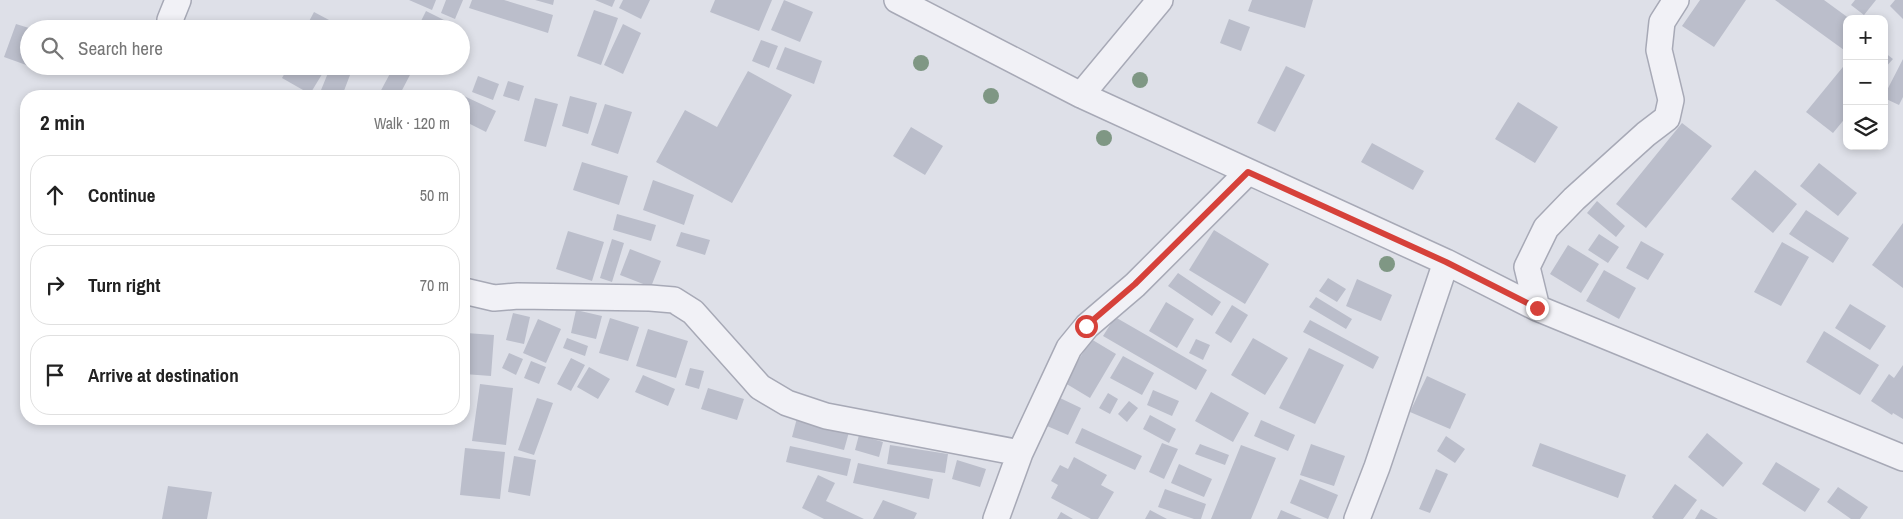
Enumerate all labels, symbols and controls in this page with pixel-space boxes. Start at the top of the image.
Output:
map controls [1843,15,1888,150]
button: + [1843,15,1888,60]
search box [20,20,470,75]
icon: search [38,34,66,62]
text: Search here [78,35,163,61]
button: − [1843,60,1888,105]
button: layers [1843,105,1888,150]
text: 2 min [40,108,85,137]
text: Walk · 120 m [374,112,450,134]
icon: ahead [41,181,69,209]
text: Continue [88,182,156,208]
text: 50 m [420,184,449,206]
icon: right [41,271,69,299]
text: Turn right [88,272,160,298]
text: 70 m [420,274,449,296]
route end [1526,297,1549,320]
route start [1075,315,1098,338]
icon: arrive [41,361,69,389]
text: Arrive at destination [88,362,239,388]

